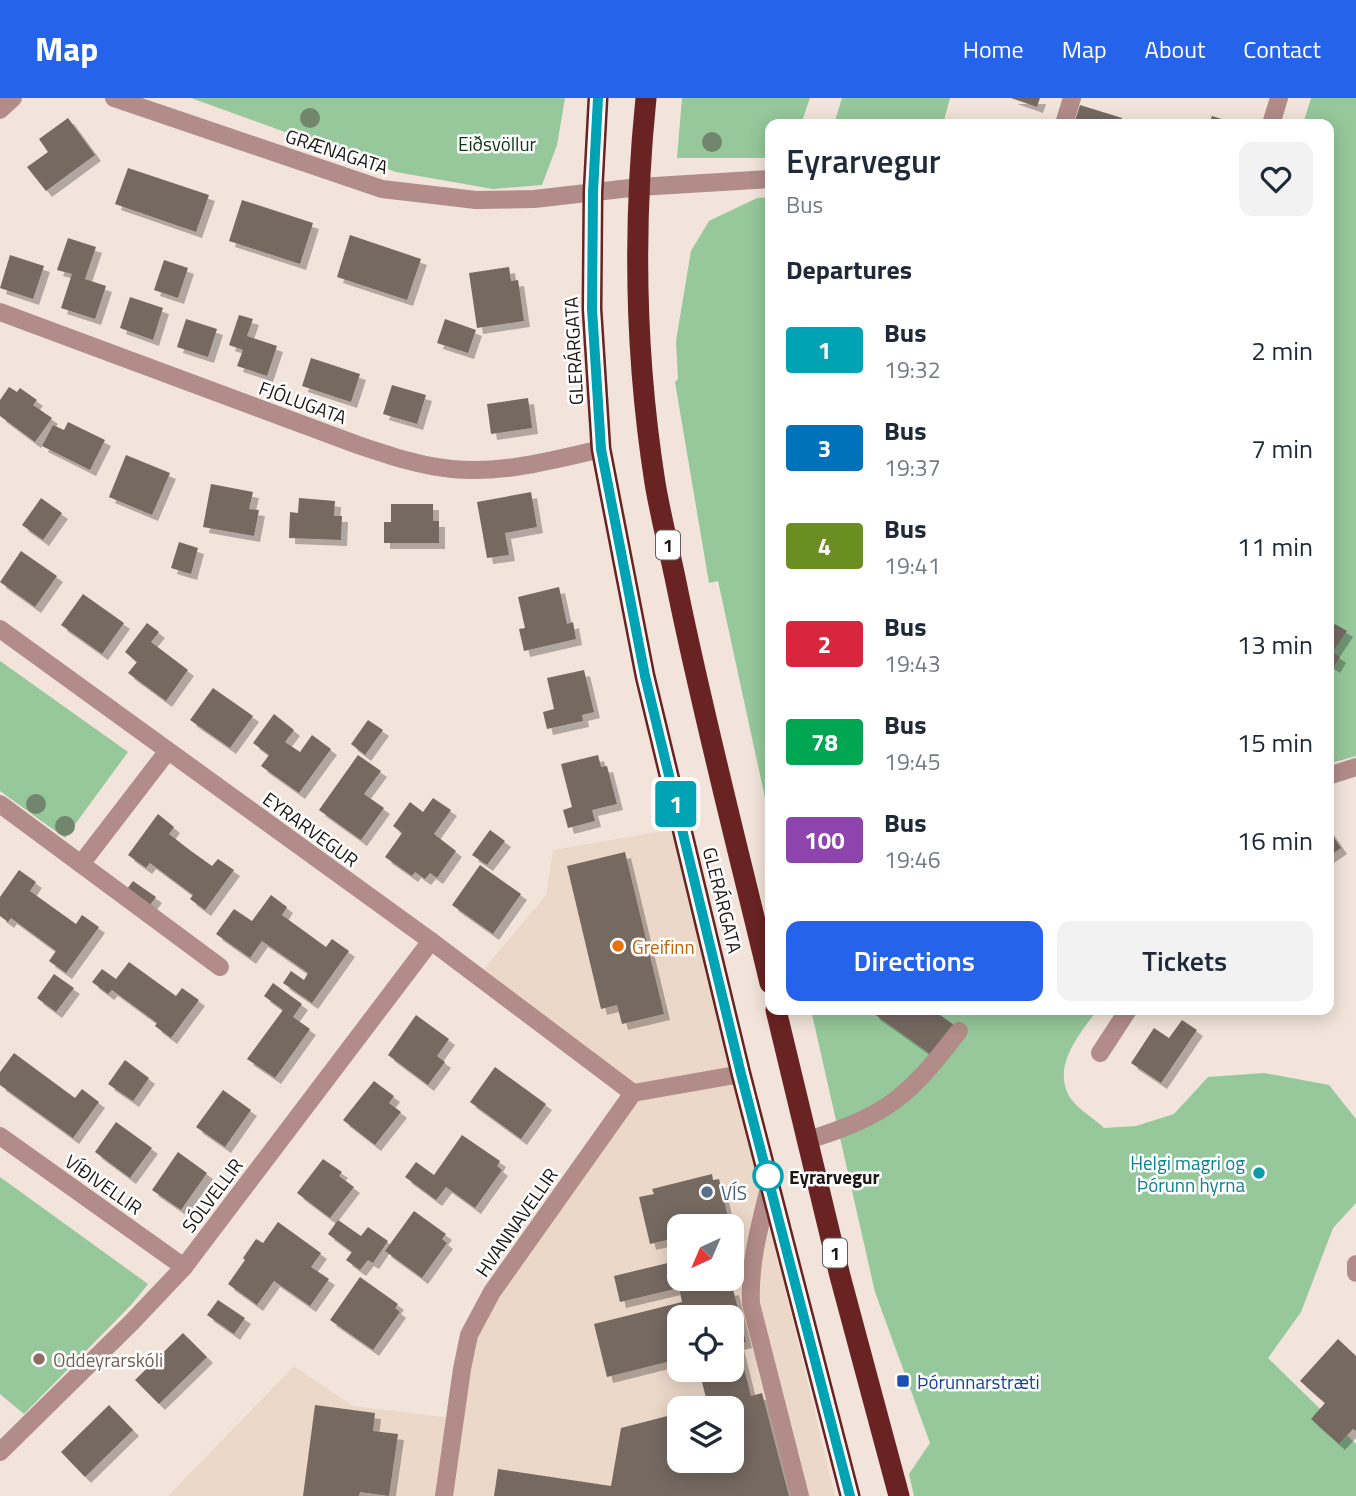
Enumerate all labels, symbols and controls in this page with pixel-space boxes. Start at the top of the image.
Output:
text: Map [35,24,98,74]
text: Home [963,31,1024,67]
text: Map [1062,31,1107,67]
text: About [1145,31,1205,67]
text: Contact [1243,31,1321,67]
street label: GRÆNAGATA [282,121,392,181]
park label: Eiðsvöllur [458,129,537,158]
text: Eyrarvegur [786,136,941,186]
button: heart [1239,142,1313,216]
text: Bus [786,187,823,222]
text: Departures [786,250,912,289]
street label: GLERÁRGATA [556,296,590,406]
text: Bus [884,313,926,352]
text: 2 min [1251,331,1313,370]
text: 1 [818,332,831,368]
text: 19:32 [884,352,941,387]
street label: FJÓLUGATA [255,373,351,431]
text: Bus [884,411,926,450]
text: 7 min [1251,429,1313,468]
text: 3 [818,430,831,466]
text: 19:37 [884,450,941,485]
text: Bus [884,509,926,548]
text: 11 min [1237,527,1313,566]
text: 4 [818,528,831,564]
road number: 1 [656,530,680,560]
text: 19:41 [884,548,941,583]
text: Bus [884,607,926,646]
text: 13 min [1237,625,1313,664]
text: 2 [818,626,831,662]
text: 19:43 [884,646,941,681]
text: Bus [884,705,926,744]
text: 15 min [1237,723,1313,762]
text: 78 [811,724,838,760]
text: 19:45 [884,744,941,779]
line badge: 1 [653,781,699,827]
street label: EYRARVEGUR [257,784,365,874]
text: 1 [669,786,683,822]
text: Bus [884,803,926,842]
text: 16 min [1237,821,1313,860]
text: 100 [804,822,845,858]
text: 19:46 [884,842,941,877]
street label: GLERÁRGATA [696,844,750,956]
button: Directions [786,921,1043,1001]
button: Tickets [1057,921,1313,1001]
place label: Greifinn [632,932,695,961]
marker: Greifinn [610,938,626,954]
street label: VÍÐIVELLIR [59,1147,149,1221]
place label: Helgi magri og Þórunn hyrna [1130,1148,1245,1199]
street label: SÓLVELLIR [174,1152,250,1238]
marker: Eyrarvegur [753,1161,783,1191]
street label: HVANNAVELLIR [468,1162,564,1282]
place label: Eyrarvegur [789,1162,880,1191]
marker: Helgi magri og Þórunn hyrna [1251,1165,1267,1181]
place label: VÍS [721,1178,747,1207]
marker: VÍS [699,1184,715,1200]
north arrow [667,1214,744,1292]
map controls [667,1214,744,1473]
road number: 1 [823,1238,847,1268]
button: locate [667,1305,744,1382]
place label: Oddeyrarskóli [53,1345,163,1374]
marker: Oddeyrarskóli [31,1351,47,1367]
place label: Þórunnarstræti [917,1367,1040,1396]
marker: Þórunnarstræti [895,1373,911,1389]
button: layers [667,1396,744,1473]

